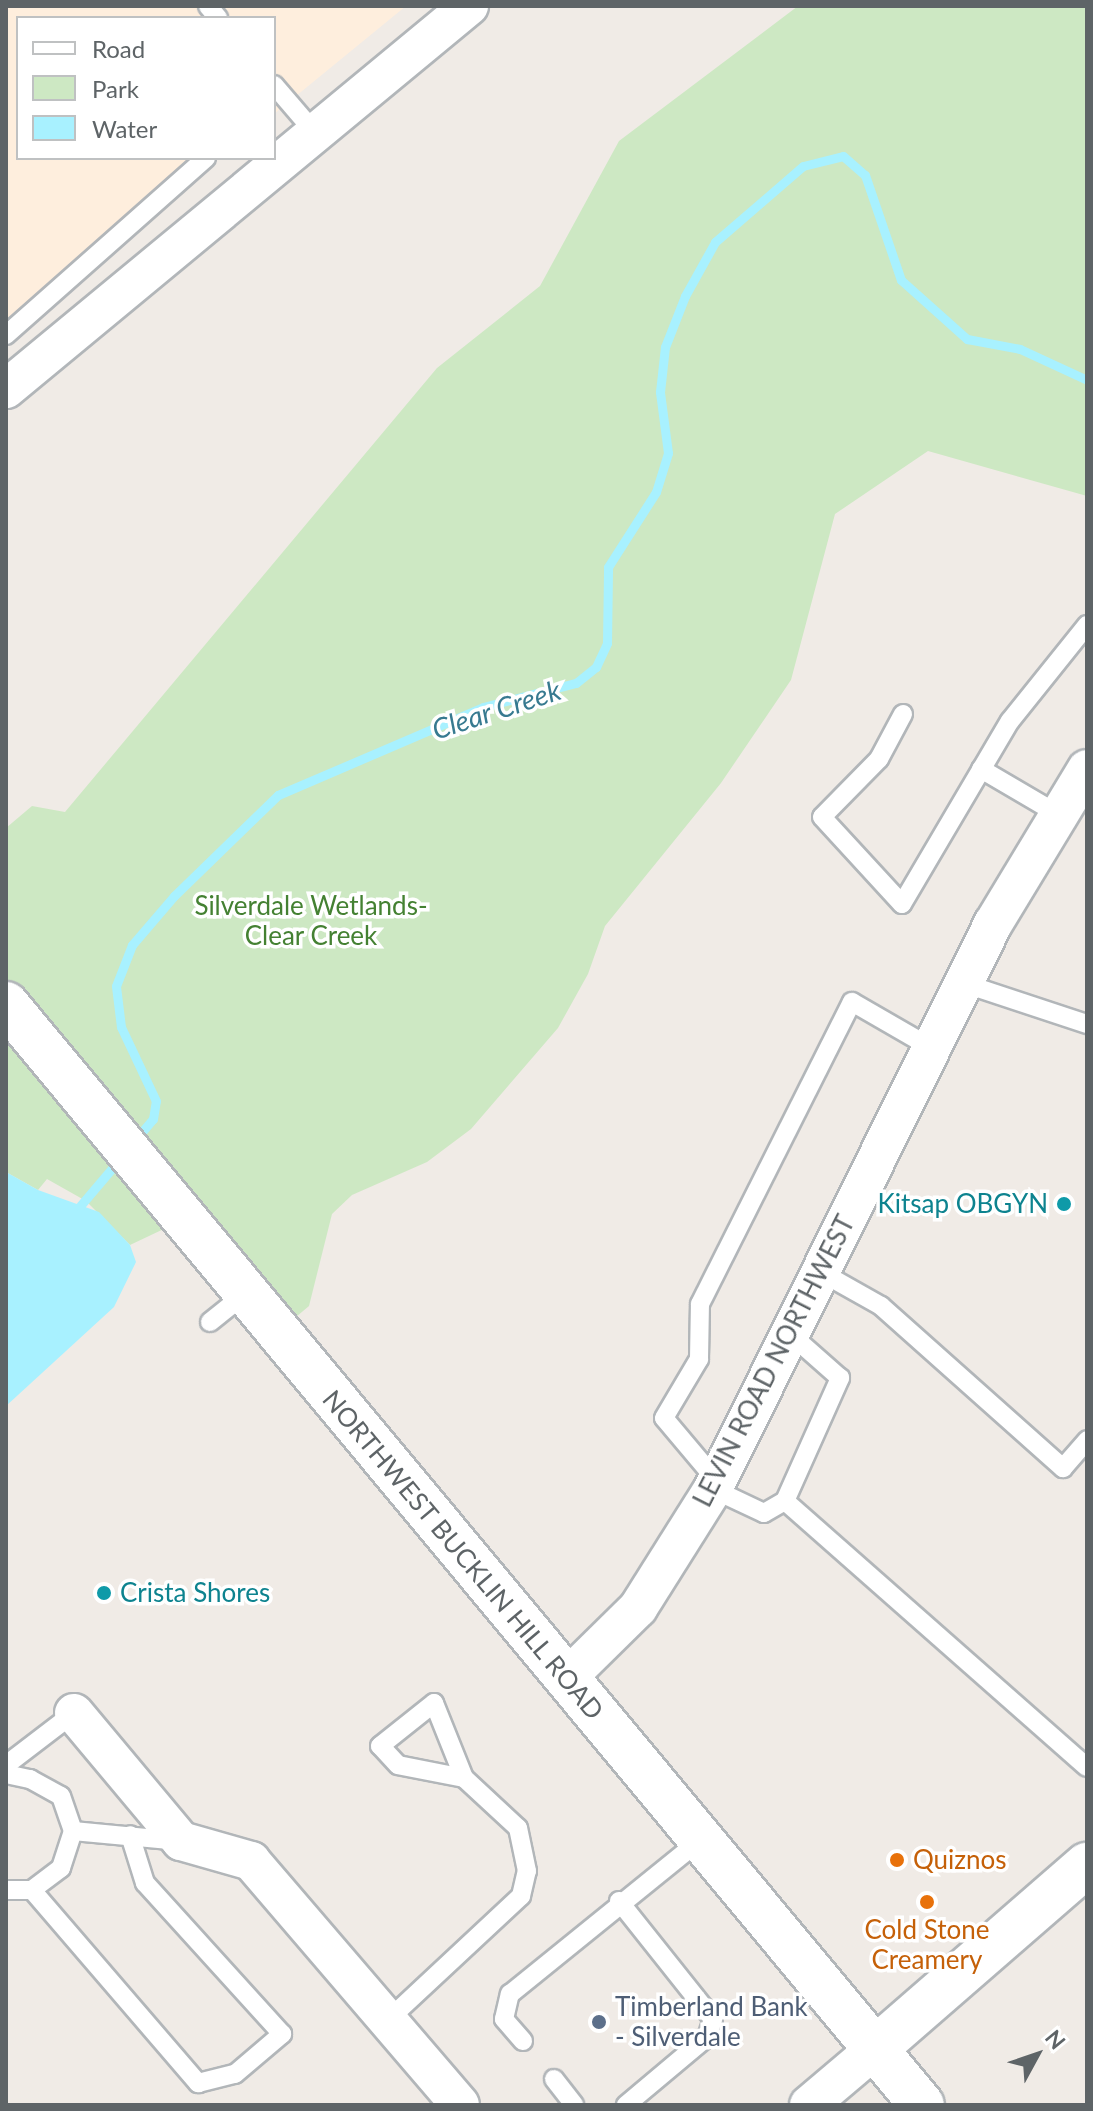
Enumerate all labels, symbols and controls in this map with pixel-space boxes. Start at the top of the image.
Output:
legend [16,16,276,160]
text: Road [92,34,145,63]
text: Park [92,74,139,103]
text: Water [92,114,157,143]
water label: Clear Creek [427,672,565,746]
park label: Silverdale Wetlands- Clear Creek [194,890,428,952]
place label: Kitsap OBGYN [878,1188,1048,1220]
marker: Kitsap OBGYN [1055,1195,1073,1213]
street label: LEVIN ROAD NORTHWEST [687,1210,861,1512]
street label: NORTHWEST BUCKLIN HILL ROAD [316,1384,610,1726]
place label: Crista Shores [120,1577,270,1609]
marker: Crista Shores [95,1584,113,1602]
place label: Quiznos [913,1844,1007,1876]
marker: Quiznos [888,1851,906,1869]
marker: Cold Stone Creamery [918,1893,936,1911]
place label: Cold Stone Creamery [865,1914,989,1976]
place label: Timberland Bank - Silverdale [615,1991,808,2052]
marker: Timberland Bank - Silverdale [590,2013,608,2031]
north arrow [997,2015,1077,2095]
text: N [1040,2024,1072,2054]

